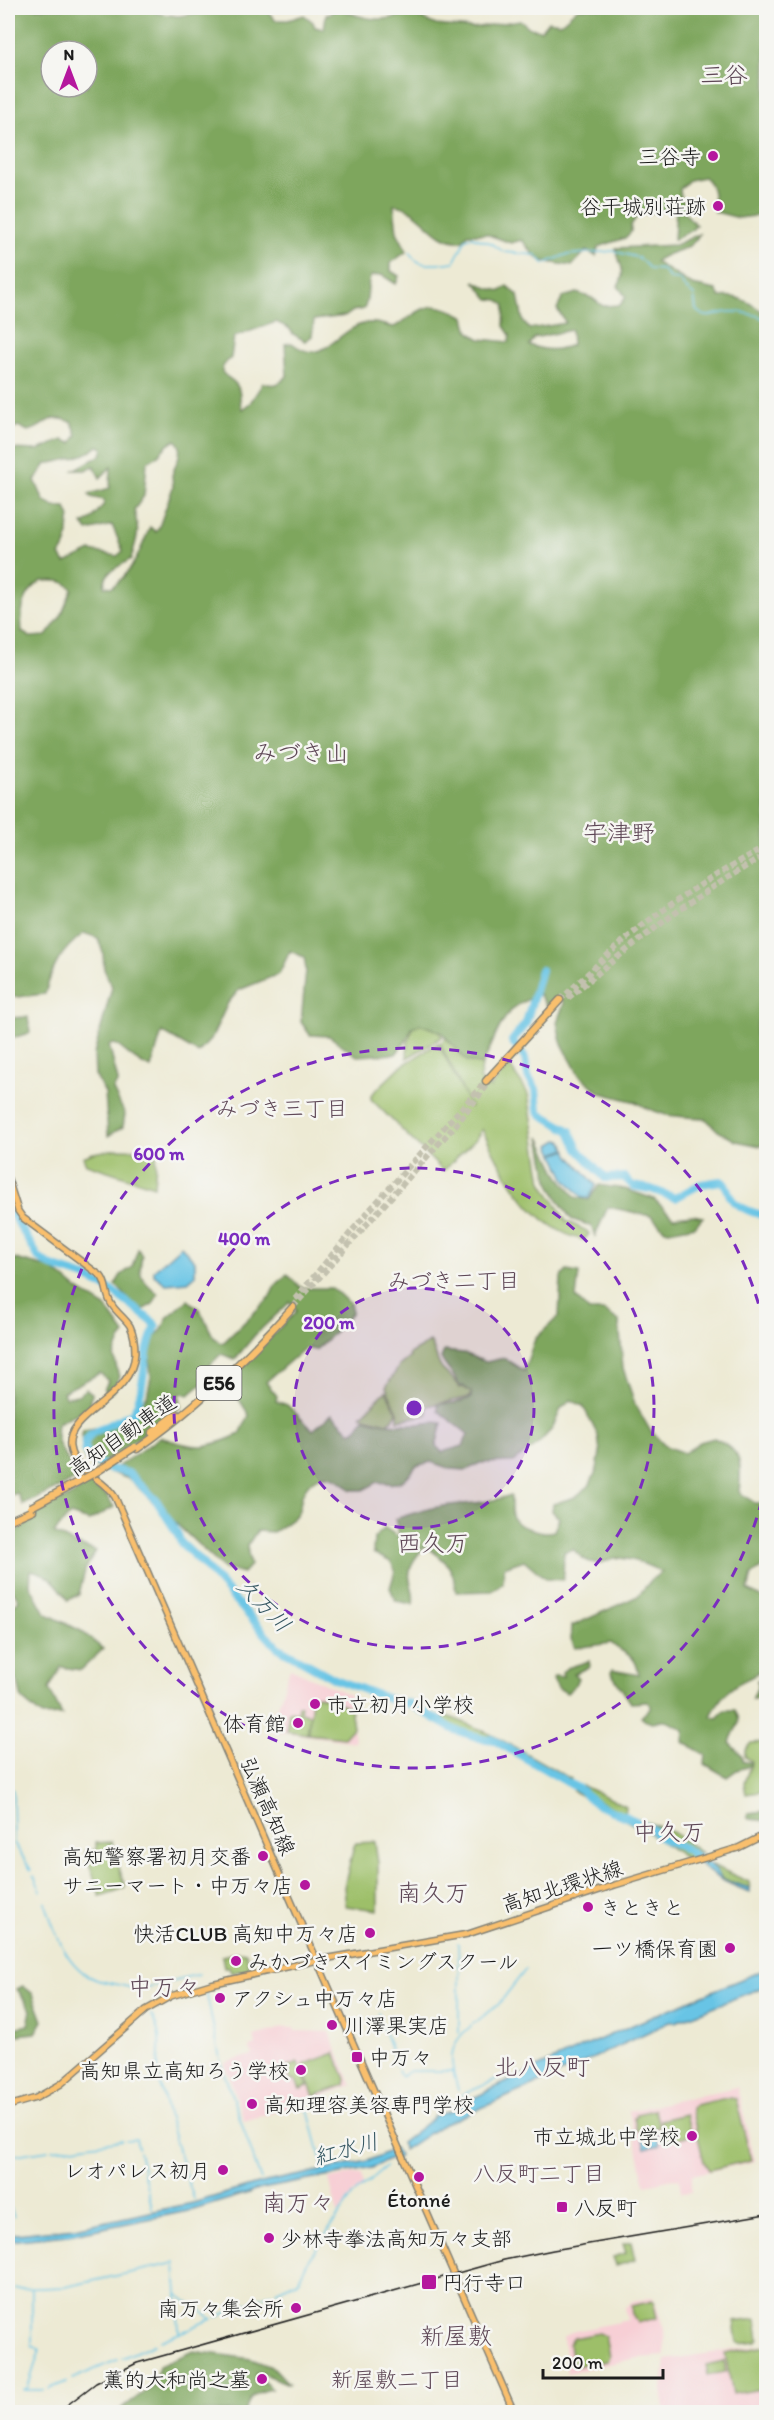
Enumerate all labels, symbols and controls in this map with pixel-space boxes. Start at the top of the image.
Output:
north arrow [39,39,99,99]
text: N [64,45,74,64]
district label: 三谷 [700,60,748,89]
place label: 三谷寺 [638,144,701,169]
marker: 三谷寺 [706,149,720,163]
place label: 谷干城別荘跡 [580,194,706,219]
marker: 谷干城別荘跡 [711,199,725,213]
district label: みづき山 [253,738,349,767]
district label: 宇津野 [583,818,655,847]
district label: みづき三丁目 [216,1095,348,1122]
text: 600 m [134,1143,185,1165]
text: 400 m [218,1228,271,1250]
district label: みづき二丁目 [388,1267,520,1294]
text: 200 m [304,1312,355,1334]
road number: E56 [196,1366,242,1400]
street label: 高知自動車道 [63,1389,181,1481]
centre of rings [404,1398,424,1418]
district label: 西久万 [397,1528,469,1557]
water label: 久万川 [231,1572,297,1638]
place label: 市立初月小学校 [327,1692,474,1717]
marker: 市立初月小学校 [308,1697,322,1711]
place label: 体育館 [223,1711,286,1736]
marker: 体育館 [291,1716,305,1730]
street label: 弘瀬高知線 [235,1753,301,1859]
district label: 中久万 [633,1817,705,1846]
place label: 高知警察署初月交番 [62,1844,251,1869]
marker: 高知警察署初月交番 [256,1849,270,1863]
street label: 高知北環状線 [498,1855,626,1917]
place label: サニーマート・中万々店 [62,1873,293,1898]
marker: サニーマート・中万々店 [298,1878,312,1892]
district label: 南久万 [397,1878,469,1907]
place label: きときと [600,1895,684,1920]
marker: きときと [581,1900,595,1914]
place label: 快活CLUB 高知中万々店 [133,1921,358,1946]
marker: 快活CLUB 高知中万々店 [363,1926,377,1940]
place label: 一ツ橋保育園 [592,1936,718,1961]
marker: 一ツ橋保育園 [723,1941,737,1955]
place label: みかづきスイミングスクール [248,1949,518,1974]
marker: みかづきスイミングスクール [229,1954,243,1968]
district label: 中万々 [128,1972,200,2001]
place label: アクシュ中万々店 [232,1986,397,2011]
marker: アクシュ中万々店 [213,1991,227,2005]
place label: 川澤果実店 [344,2013,449,2038]
marker: 川澤果実店 [325,2018,339,2032]
place label: 中万々 [369,2045,432,2070]
marker: 中万々 [350,2050,364,2064]
district label: 北八反町 [494,2052,590,2081]
place label: 高知県立高知ろう学校 [79,2058,289,2083]
marker: 高知県立高知ろう学校 [294,2063,308,2077]
place label: 高知理容美容専門学校 [264,2092,474,2117]
marker: 高知理容美容専門学校 [245,2097,259,2111]
place label: 市立城北中学校 [533,2124,680,2149]
water label: 紅水川 [311,2127,381,2171]
marker: 市立城北中学校 [685,2129,699,2143]
place label: レオパレス初月 [64,2158,211,2183]
district label: 八反町二丁目 [473,2160,605,2187]
marker: レオパレス初月 [216,2163,230,2177]
marker: Étonné [412,2170,426,2184]
place label: Étonné [387,2187,451,2212]
district label: 南万々 [262,2188,334,2217]
place label: 八反町 [574,2195,637,2220]
marker: 八反町 [555,2200,569,2214]
place label: 少林寺拳法高知万々支部 [281,2226,512,2251]
marker: 少林寺拳法高知万々支部 [262,2231,276,2245]
place label: 円行寺口 [442,2270,526,2295]
marker: 円行寺口 [420,2273,438,2291]
place label: 南万々集会所 [158,2296,284,2321]
marker: 南万々集会所 [289,2301,303,2315]
district label: 新屋敷 [420,2321,492,2350]
scale bar [543,2342,663,2380]
text: 200 m [552,2352,603,2374]
district label: 新屋敷二丁目 [331,2366,463,2393]
place label: 薫的大和尚之墓 [103,2367,250,2392]
marker: 薫的大和尚之墓 [255,2372,269,2386]

